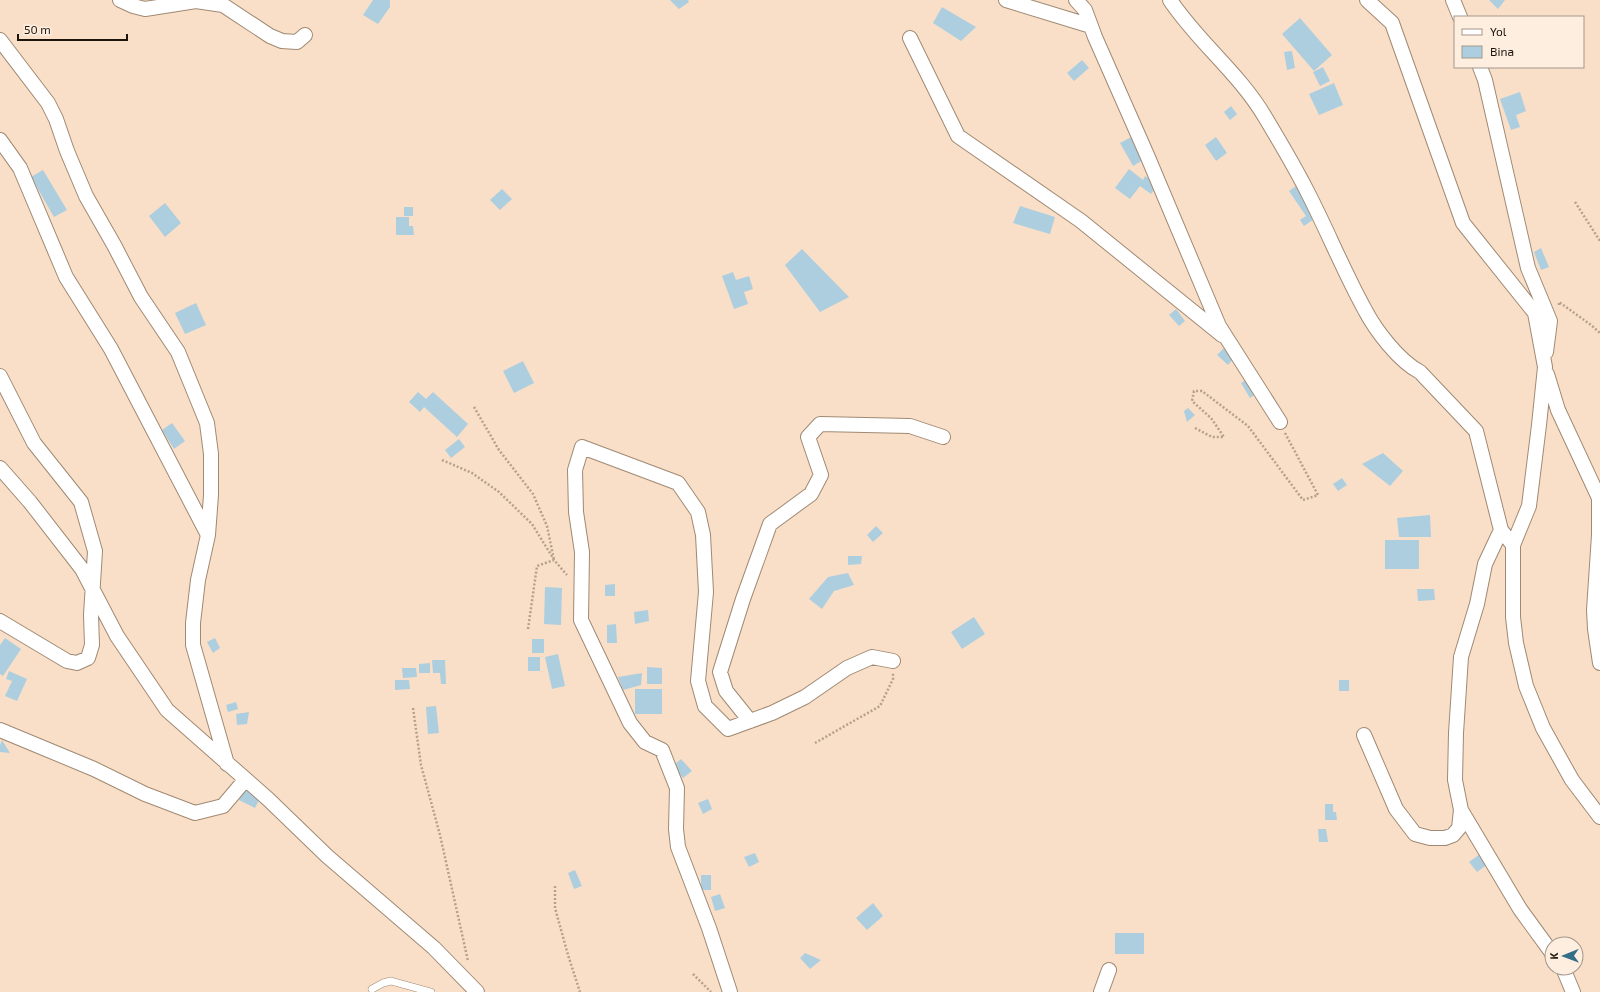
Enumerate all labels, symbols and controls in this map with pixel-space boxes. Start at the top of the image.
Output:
scale bar [18,16,127,42]
legend [1454,16,1584,68]
text: 50 m [24,22,51,36]
text: Yol [1490,24,1507,38]
text: Bina [1490,44,1514,58]
north arrow [1544,936,1584,976]
text: K [1547,953,1560,960]

